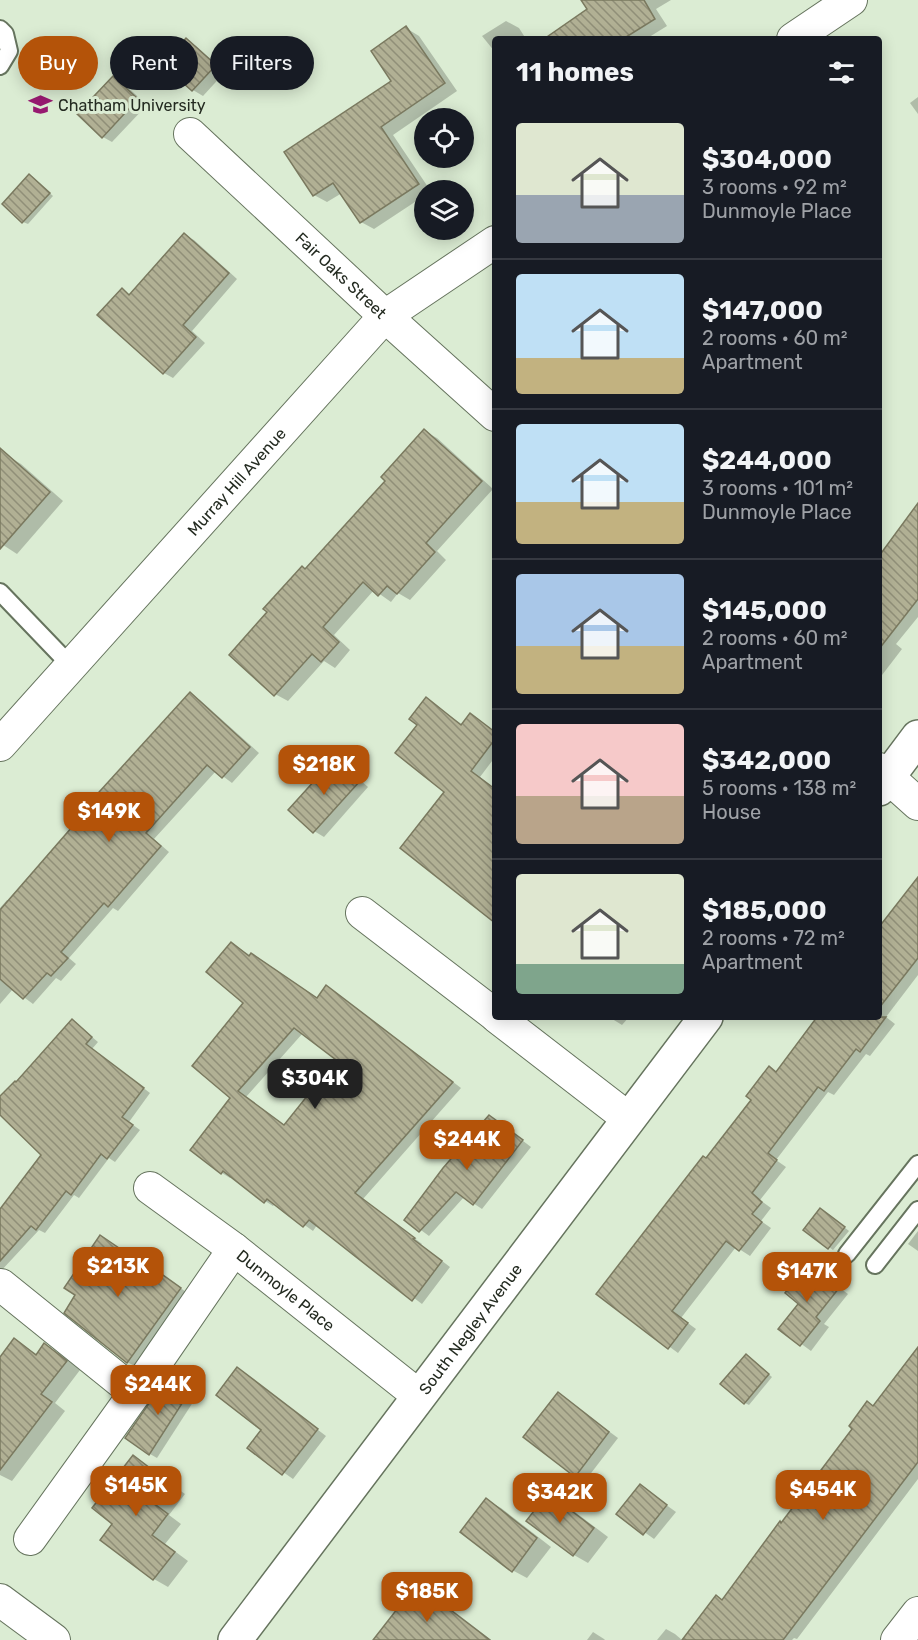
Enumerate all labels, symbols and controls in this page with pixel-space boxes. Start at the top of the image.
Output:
chip: Buy [18,36,98,90]
chip: Rent [110,36,198,90]
chip: Filters [210,36,314,90]
icon: filters [825,56,858,89]
text: 11 homes [516,57,634,88]
school or university icon: Chatham University [27,92,53,118]
place label: Chatham University [58,96,206,115]
map controls [414,108,474,240]
button: locate [414,108,474,168]
text: $304,000 [702,144,832,175]
icon: home [564,147,636,219]
text: 3 rooms · 92 m² [702,175,847,199]
button: layers [414,180,474,240]
text: Dunmoyle Place [702,199,852,223]
street label: Fair Oaks Street [292,228,391,322]
text: $147,000 [702,295,823,326]
icon: home [564,298,636,370]
text: 2 rooms · 60 m² [702,326,848,350]
text: Apartment [702,350,803,374]
street label: Murray Hill Avenue [183,424,290,539]
text: $244,000 [702,445,832,476]
icon: home [564,448,636,520]
text: 3 rooms · 101 m² [702,476,853,500]
text: Dunmoyle Place [702,500,852,524]
text: $145,000 [702,595,827,626]
icon: home [564,598,636,670]
text: 2 rooms · 60 m² [702,626,848,650]
text: Apartment [702,650,803,674]
pin: $218K [282,745,366,796]
text: $342,000 [702,745,831,776]
icon: home [564,748,636,820]
text: $218K [292,752,356,776]
text: 5 rooms · 138 m² [702,776,856,800]
pin: $149K [67,792,151,843]
text: $149K [78,799,140,823]
text: House [702,800,761,824]
text: $185,000 [702,895,827,926]
icon: home [564,898,636,970]
text: 2 rooms · 72 m² [702,926,845,950]
text: Apartment [702,950,803,974]
pin: $304K [273,1059,357,1110]
text: $304K [281,1066,349,1090]
pin: $244K [425,1120,509,1171]
text: $244K [434,1127,500,1151]
street label: Dunmoyle Place [233,1245,339,1335]
pin: $213K [76,1247,160,1298]
pin: $147K [765,1252,849,1303]
text: $213K [87,1254,149,1278]
text: $147K [776,1259,838,1283]
street label: South Negley Avenue [415,1260,526,1398]
pin: $244K [116,1365,200,1416]
text: $244K [125,1372,191,1396]
pin: $145K [94,1466,178,1517]
pin: $454K [781,1470,865,1521]
text: $145K [104,1473,168,1497]
pin: $342K [518,1473,602,1524]
text: $454K [790,1477,856,1501]
text: $342K [527,1480,593,1504]
pin: $185K [385,1572,469,1623]
text: $185K [395,1579,459,1603]

